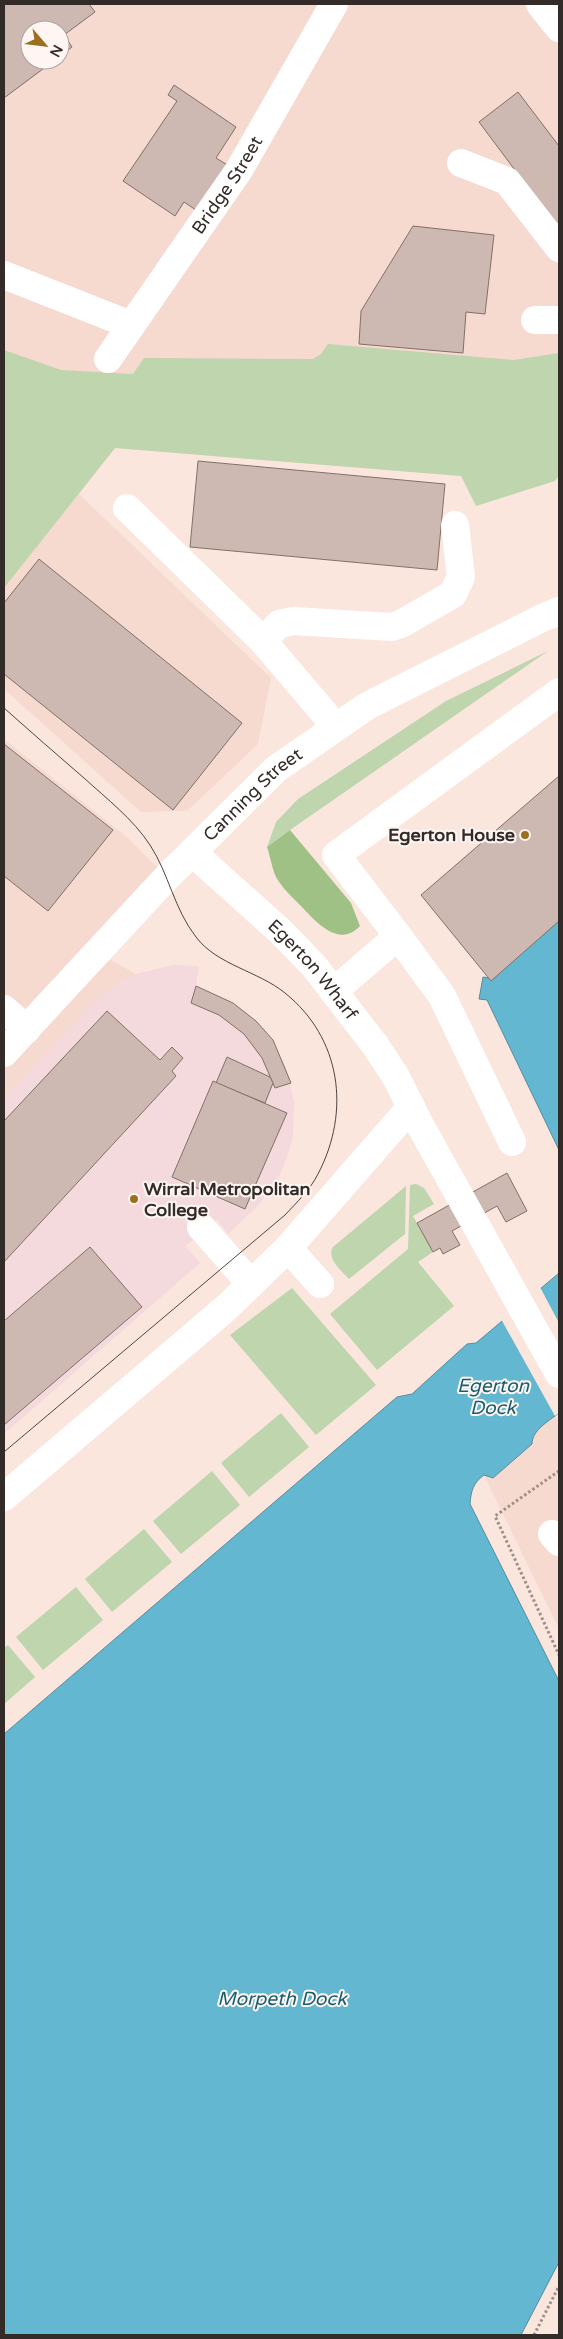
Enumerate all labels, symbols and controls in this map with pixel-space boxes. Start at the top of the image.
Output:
north arrow [20,20,70,70]
text: N [46,42,66,60]
street label: Bridge Street [187,132,267,238]
street label: Canning Street [199,743,307,846]
place label: Egerton House [388,824,515,846]
marker: Egerton House [519,829,531,841]
street label: Egerton Wharf [263,915,363,1024]
place label: Wirral Metropolitan College [144,1178,311,1221]
marker: Wirral Metropolitan College [128,1193,140,1205]
water label: Egerton Dock [457,1375,529,1419]
water label: Morpeth Dock [217,1988,348,2010]

